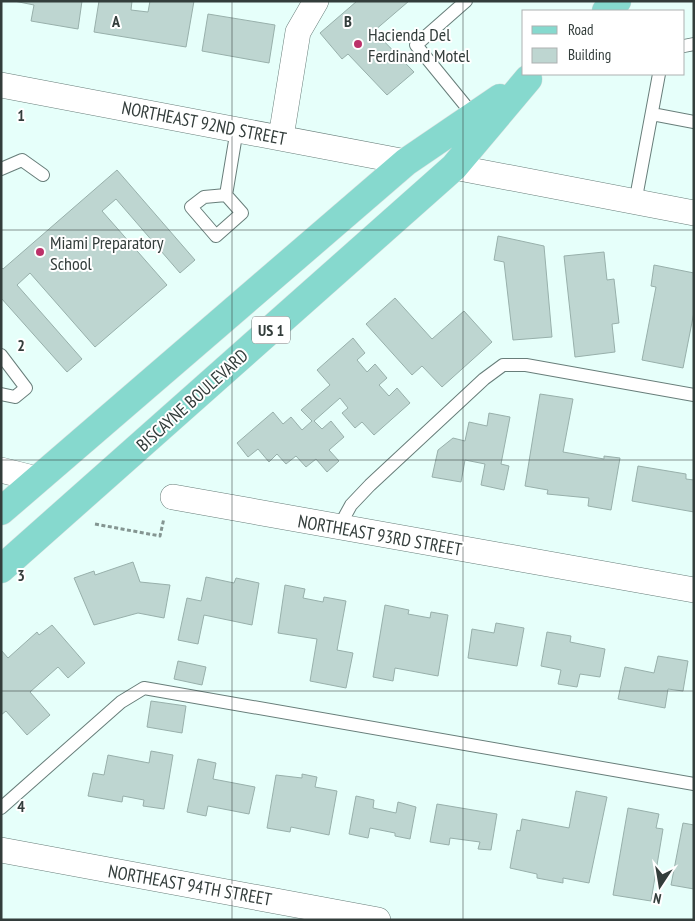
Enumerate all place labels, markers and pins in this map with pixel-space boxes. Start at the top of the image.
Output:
place label: Hacienda Del Ferdinand Motel [368,23,471,67]
marker: Hacienda Del Ferdinand Motel [352,38,364,50]
place label: Miami Preparatory School [50,231,164,275]
marker: Miami Preparatory School [34,246,46,258]

